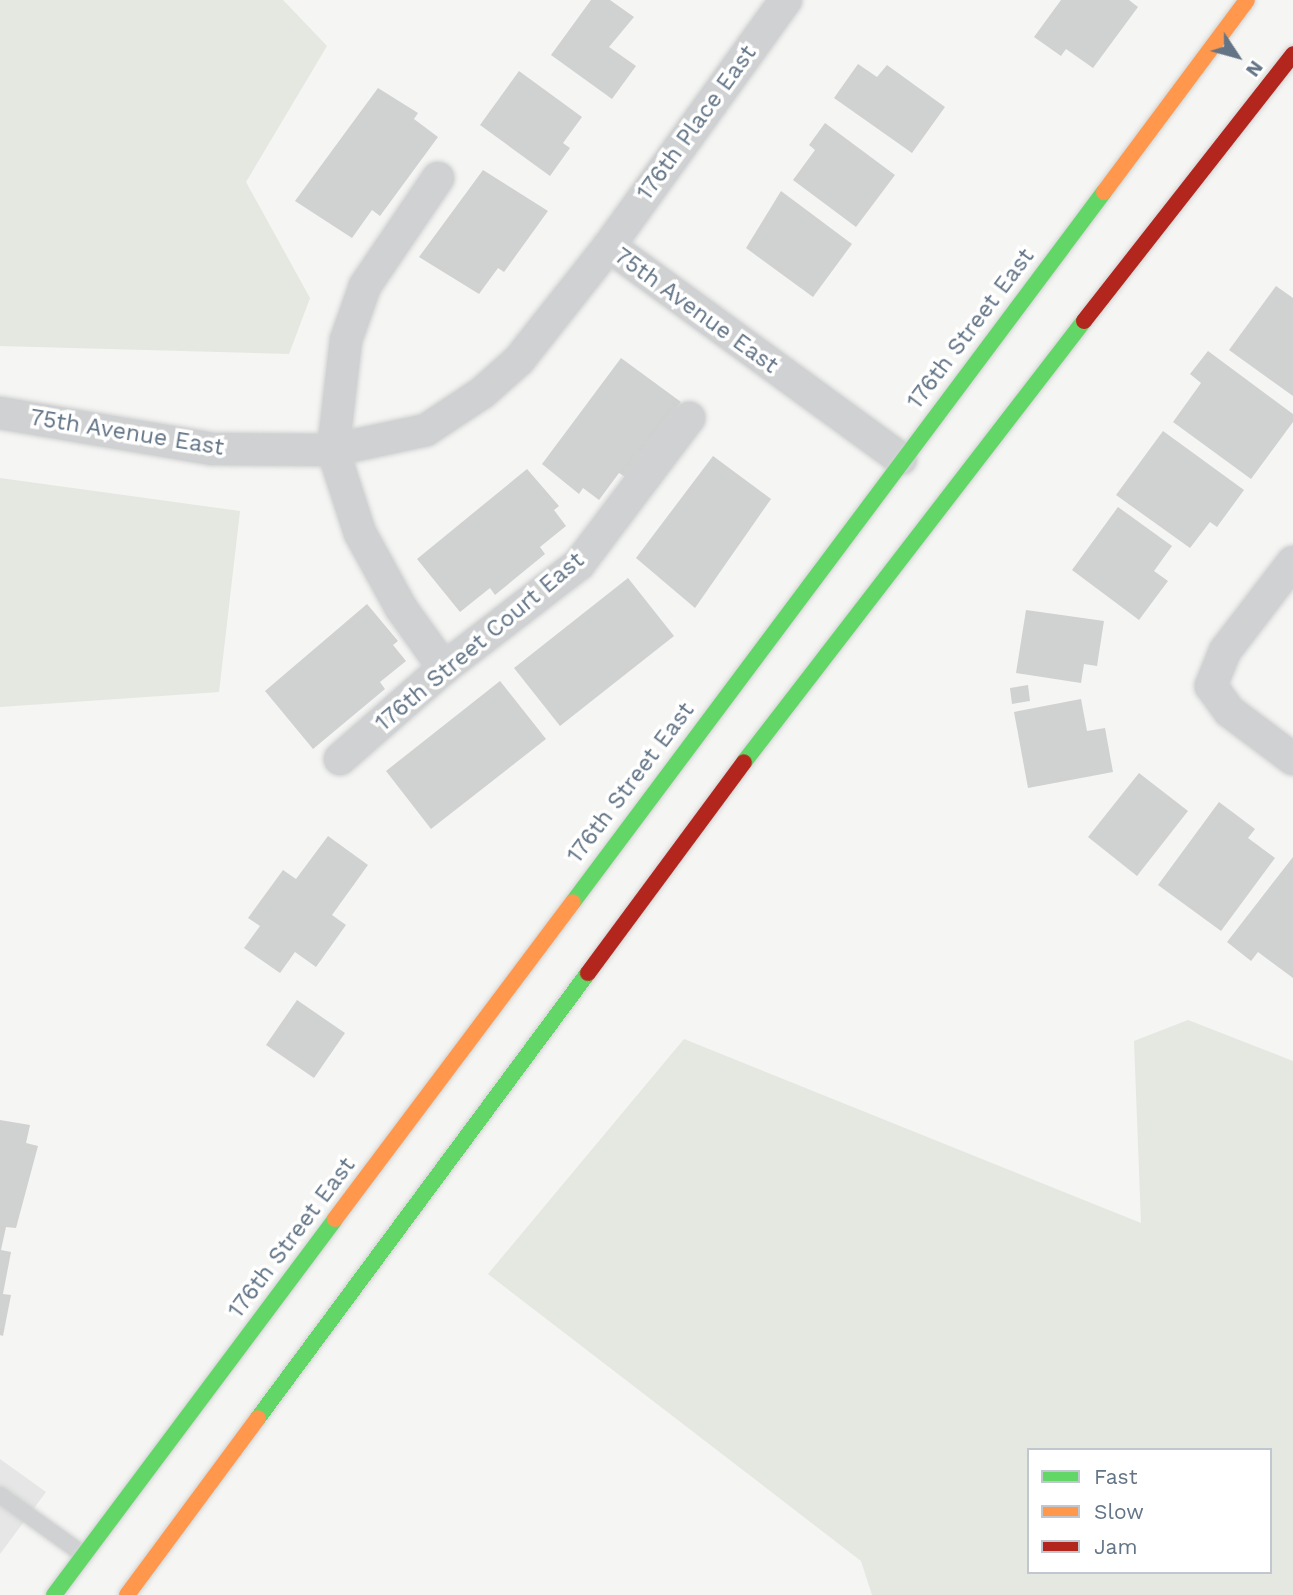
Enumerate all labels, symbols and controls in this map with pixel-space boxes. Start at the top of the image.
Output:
north arrow [1202,21,1272,91]
street label: 176th Place East [632,40,762,206]
text: N [1241,56,1268,81]
street label: 75th Avenue East [608,242,784,380]
street label: 176th Street East [902,243,1040,415]
street label: 75th Avenue East [28,404,226,462]
street label: 176th Street Court East [370,547,590,737]
street label: 176th Street East [562,697,700,869]
street label: 176th Street East [223,1152,361,1324]
legend [1027,1448,1272,1574]
text: Fast [1094,1464,1138,1489]
text: Slow [1094,1499,1144,1524]
text: Jam [1094,1534,1137,1559]

